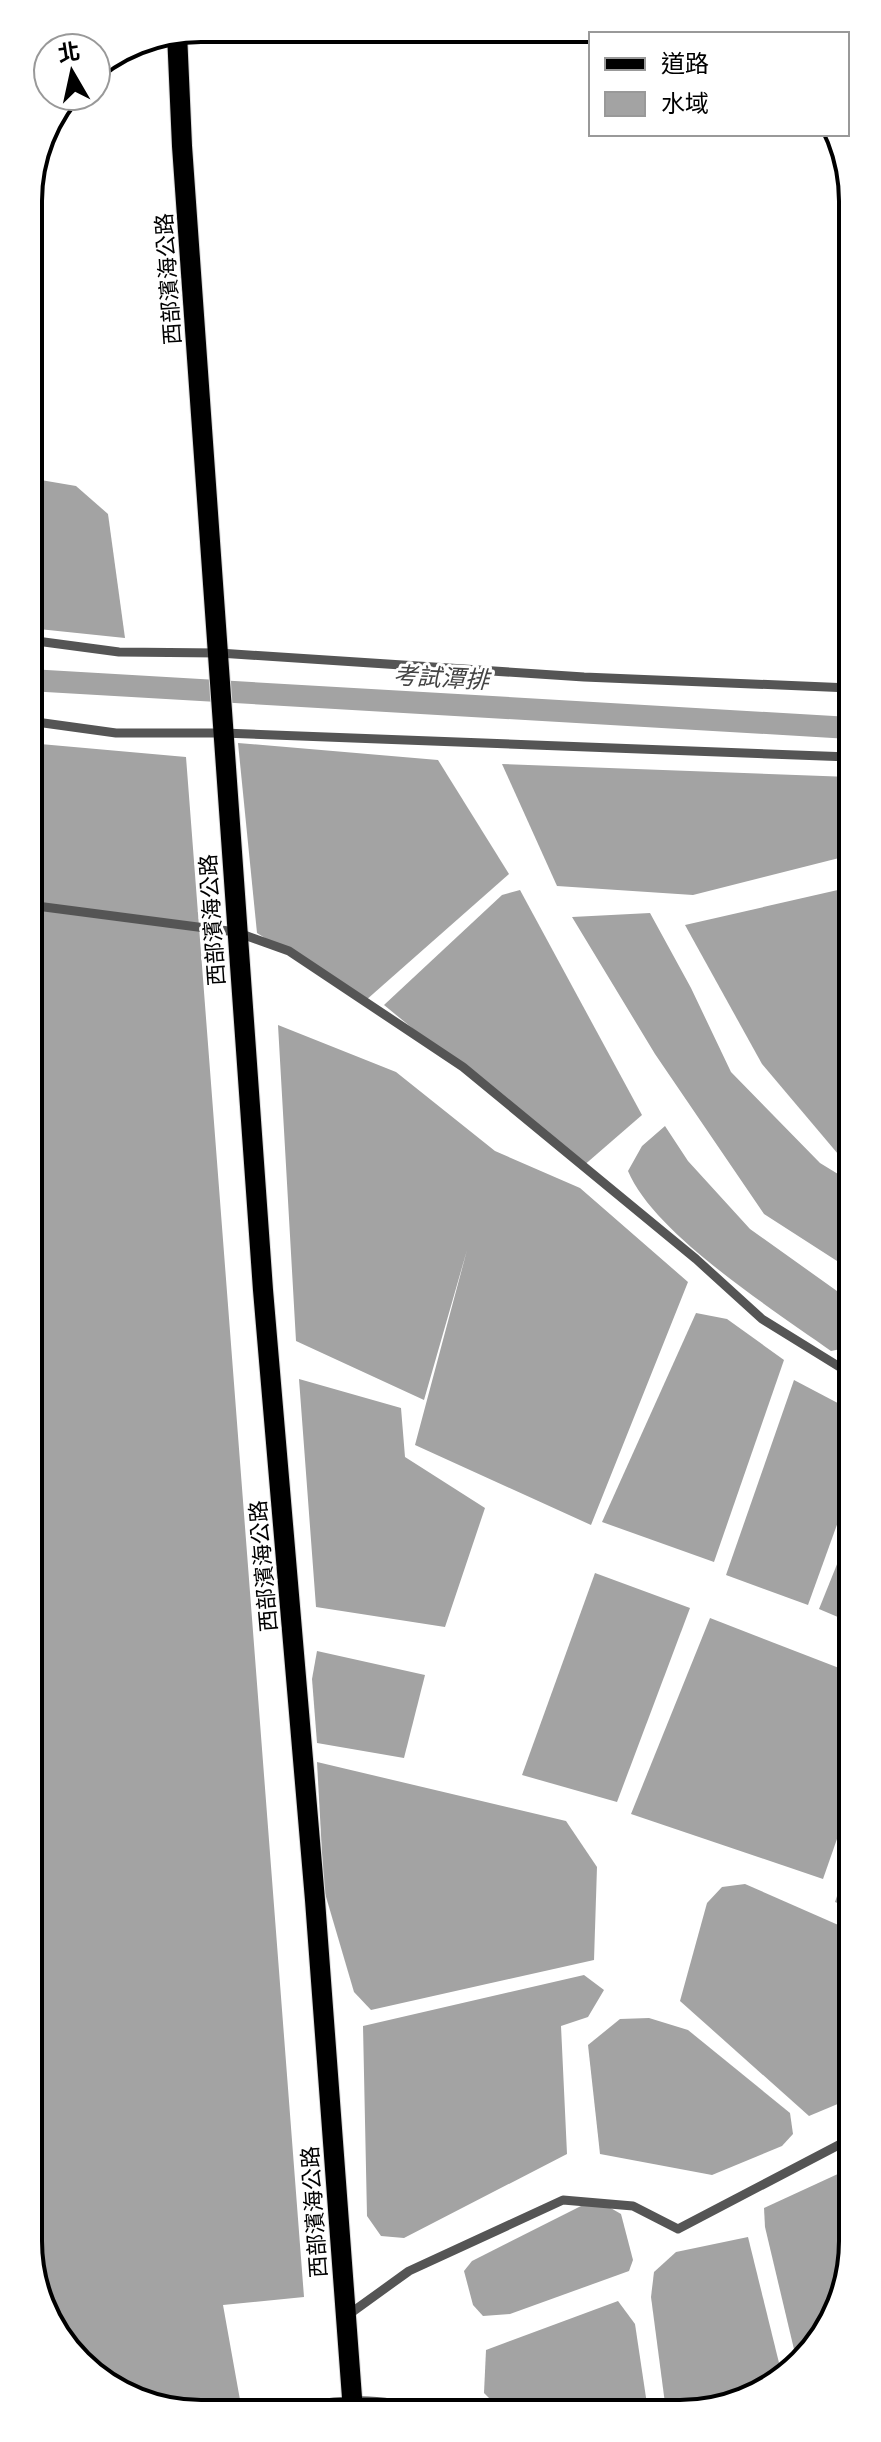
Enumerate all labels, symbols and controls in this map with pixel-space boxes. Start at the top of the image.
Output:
north arrow [32,32,112,112]
legend [589,32,849,136]
text: 北 [56,37,82,67]
text: 道路 [661,48,709,77]
text: 水域 [661,88,709,117]
street label: 西部濱海公路 [149,212,186,346]
water label: 考試潭排 [392,660,493,694]
street label: 西部濱海公路 [193,853,230,987]
street label: 西部濱海公路 [243,1499,282,1633]
street label: 西部濱海公路 [295,2145,332,2279]

